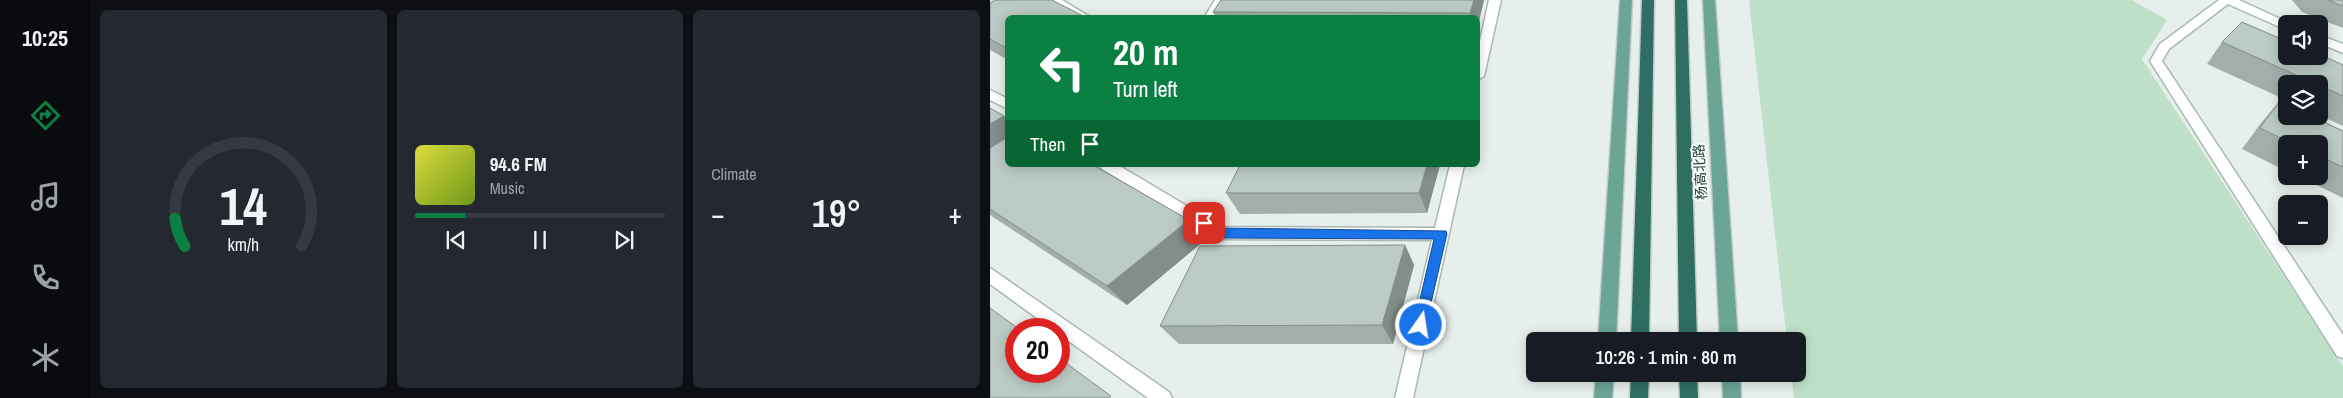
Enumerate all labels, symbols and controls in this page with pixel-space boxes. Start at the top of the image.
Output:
map controls [2278,15,2328,245]
button: sound [2278,15,2328,65]
text: 10:25 [22,23,68,53]
text: 20 m [1113,29,1178,76]
icon: left [1030,35,1095,100]
text: Turn left [1113,74,1178,104]
button: layers [2278,75,2328,125]
icon: directions [28,98,63,133]
icon: arrive [1076,130,1104,158]
text: Then [1030,131,1066,157]
button: + [2278,135,2328,185]
street label: 杨高北路 [1690,144,1710,200]
text: 94.6 FM [490,151,547,177]
text: Climate [711,163,757,185]
text: 14 [220,171,267,241]
text: Music [490,177,525,199]
icon: music [28,179,63,214]
text: 19° [812,188,862,239]
text: − [711,195,725,233]
text: + [949,195,962,233]
button: − [2278,195,2328,245]
pin [1183,202,1225,244]
icon: arrive [1190,209,1218,237]
icon: previous [442,226,470,254]
icon: pause [526,226,554,254]
icon: next [610,226,638,254]
text: km/h [227,233,259,257]
icon: phone [28,260,63,295]
position arrow [1394,298,1446,350]
speed limit sign: 20 [1005,318,1070,383]
icon: climate [28,340,63,375]
text: 10:26 · 1 min · 80 m [1596,344,1736,370]

